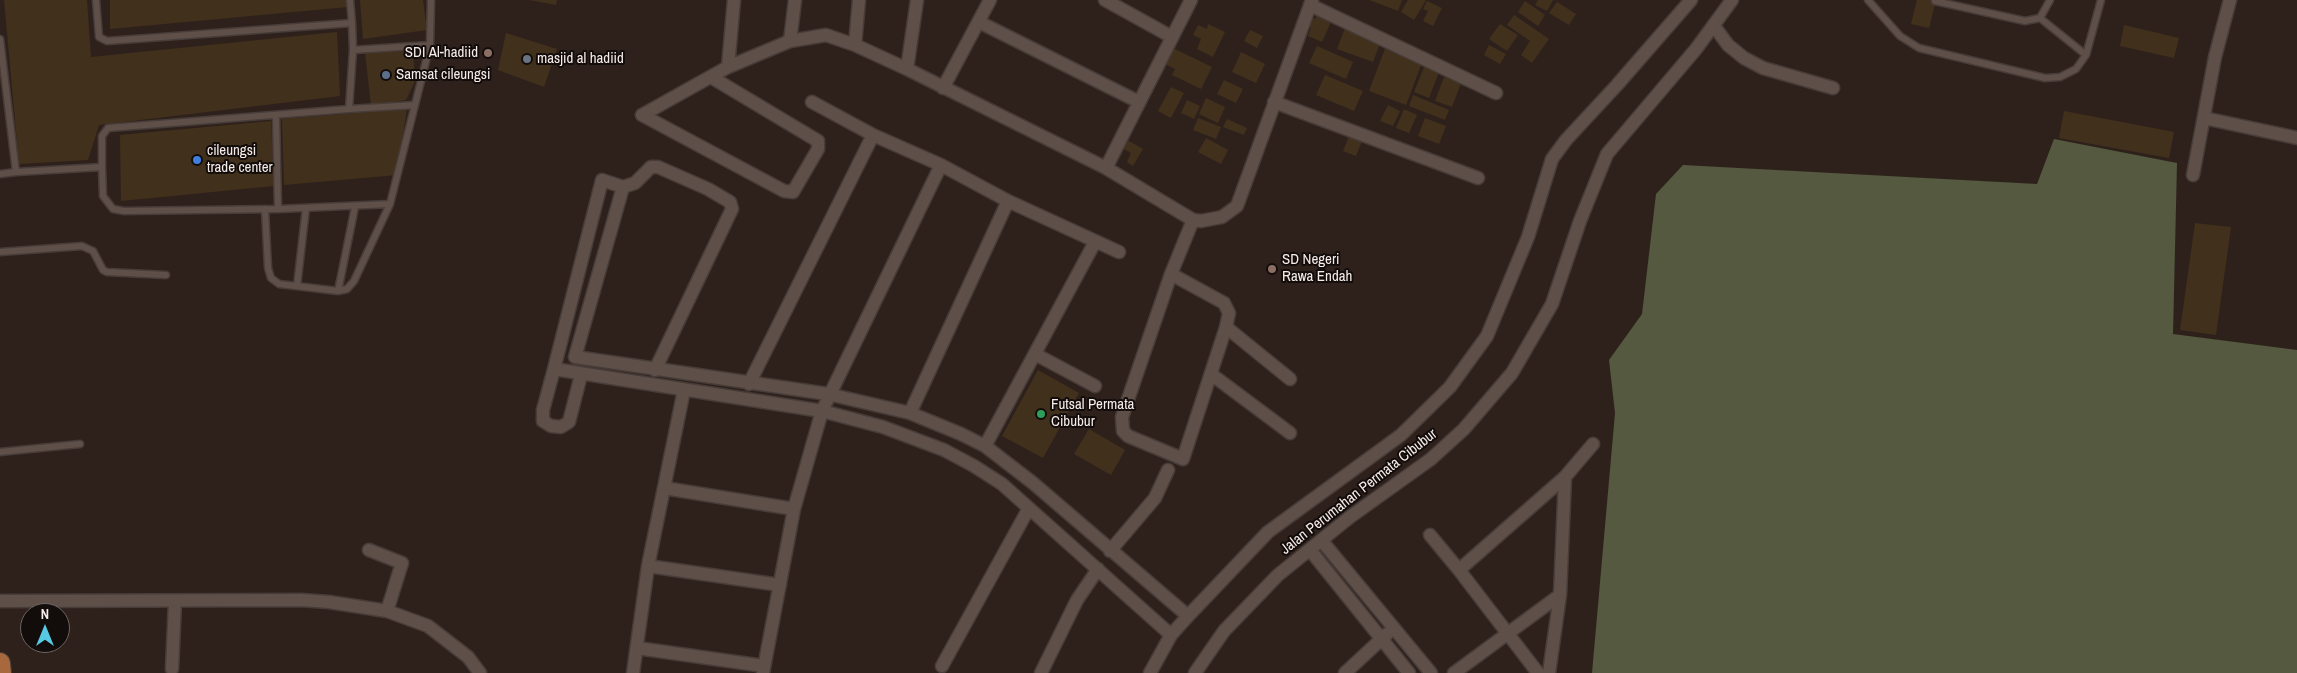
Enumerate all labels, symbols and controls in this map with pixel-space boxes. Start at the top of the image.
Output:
place label: SDI Al-hadiid [405,44,478,62]
marker: SDI Al-hadiid [482,47,494,59]
place label: masjid al hadiid [537,50,624,68]
marker: masjid al hadiid [521,53,533,65]
place label: Samsat cileungsi [396,66,490,84]
marker: Samsat cileungsi [380,69,392,81]
place label: cileungsi trade center [207,142,273,177]
marker: cileungsi trade center [191,154,203,166]
place label: SD Negeri Rawa Endah [1282,251,1352,286]
marker: SD Negeri Rawa Endah [1266,263,1278,275]
place label: Futsal Permata Cibubur [1051,396,1134,431]
marker: Futsal Permata Cibubur [1035,408,1047,420]
street label: Jalan Perumahan Permata Cibubur [1277,425,1441,559]
north arrow [20,603,70,653]
text: N [41,605,49,623]

